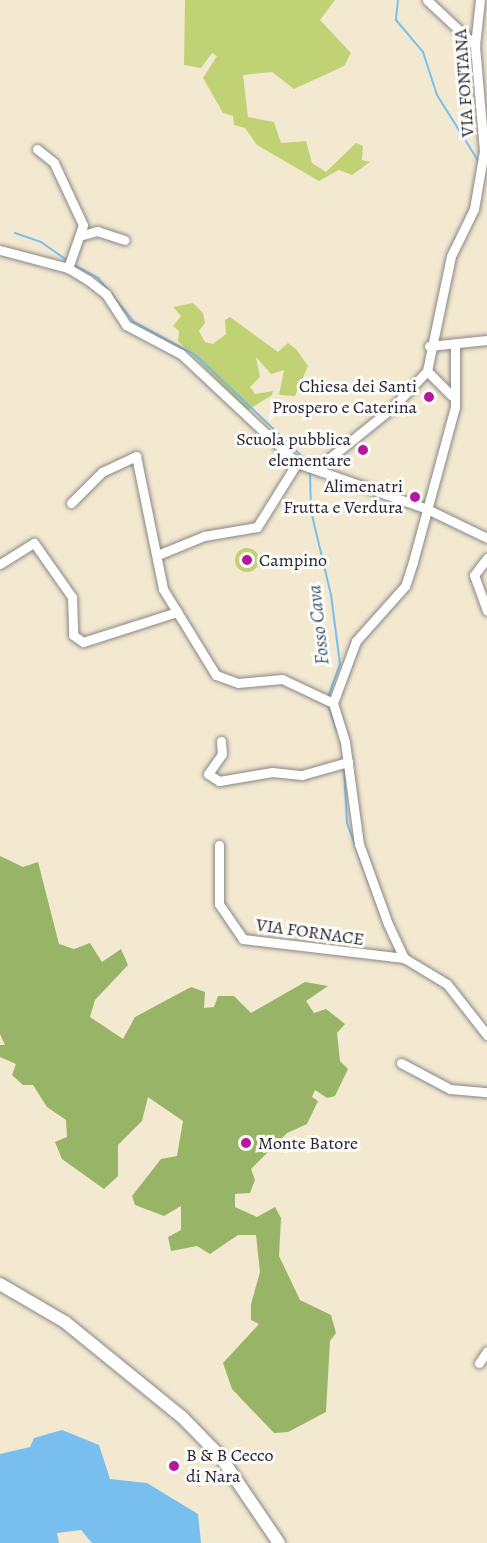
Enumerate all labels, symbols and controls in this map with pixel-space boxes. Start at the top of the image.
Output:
street label: VIA FONTANA [449,28,479,138]
place label: Chiesa dei Santi Prospero e Caterina [272,376,417,418]
marker: Chiesa dei Santi Prospero e Caterina [422,390,436,404]
place label: Scuola pubblica elementare [236,429,351,472]
marker: Scuola pubblica elementare [356,443,370,457]
place label: Alimenatri Frutta e Verdura [283,476,403,518]
marker: Alimenatri Frutta e Verdura [408,490,422,504]
place label: Campino [259,549,327,571]
marker: Campino [240,553,254,567]
water label: Fosso Cava [302,584,334,666]
street label: VIA FORNACE [255,914,365,950]
place label: Monte Batore [258,1132,358,1154]
marker: Monte Batore [239,1136,253,1150]
place label: B & B Cecco di Nara [186,1445,273,1488]
marker: B & B Cecco di Nara [167,1459,181,1473]

